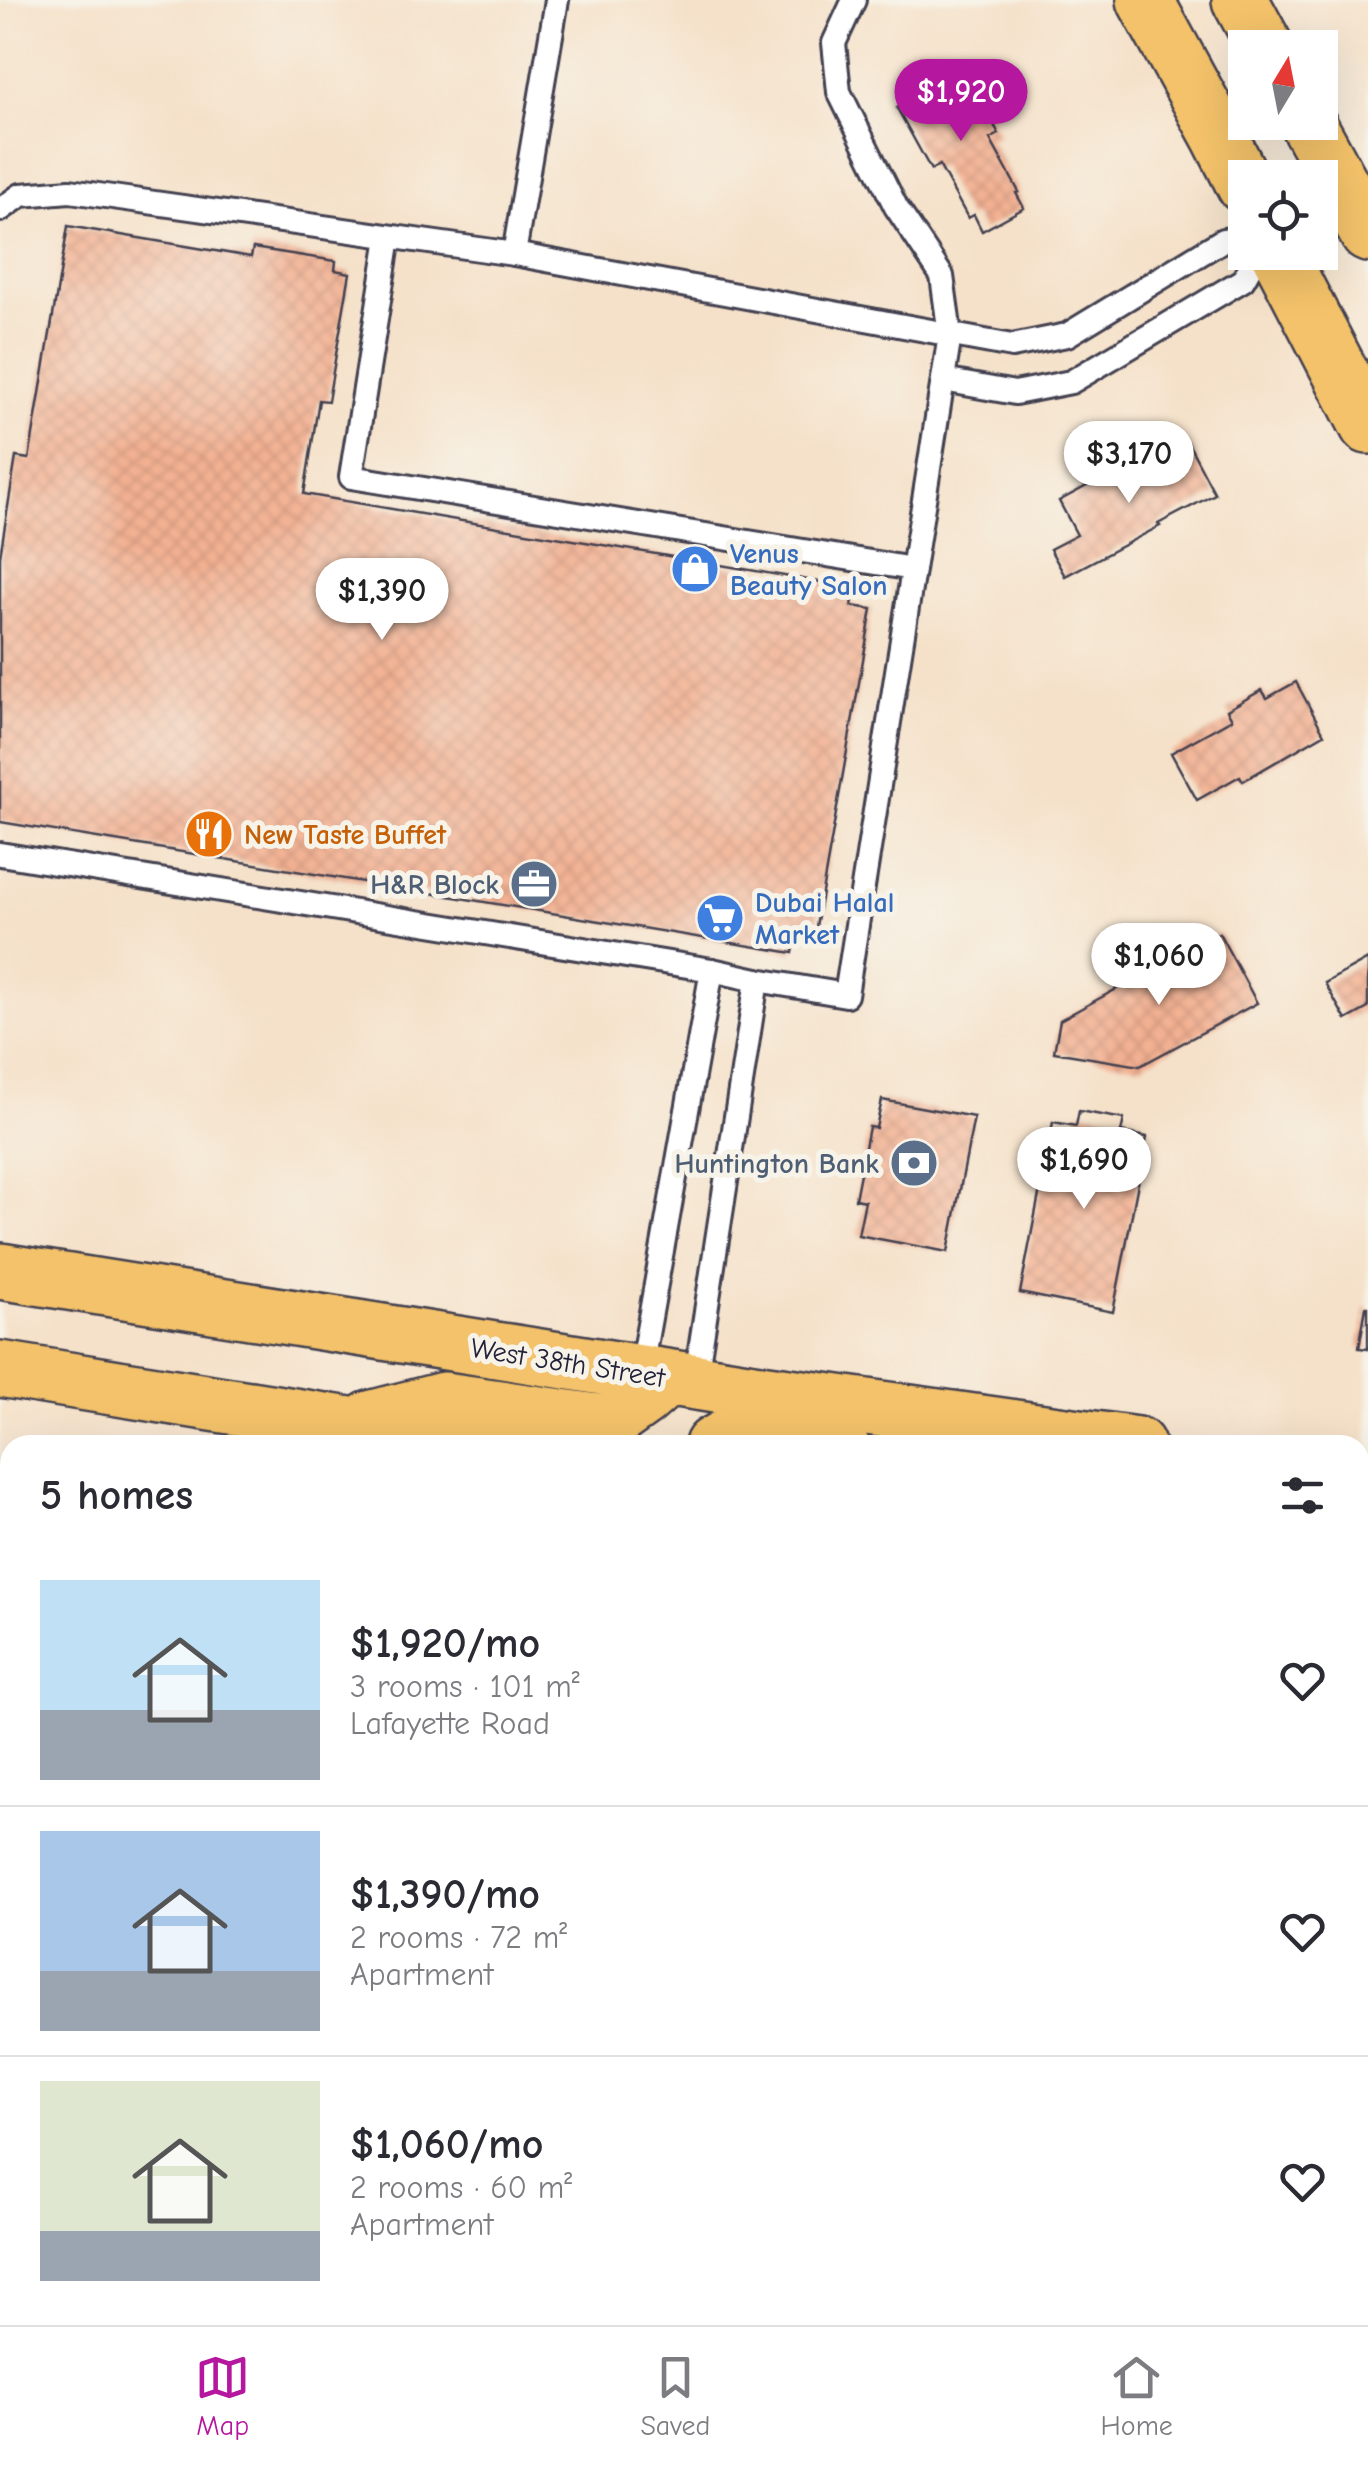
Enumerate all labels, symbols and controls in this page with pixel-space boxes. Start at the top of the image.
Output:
north arrow [1228,30,1338,140]
map controls [1228,30,1338,270]
pin: $1,920 [880,59,1042,144]
text: $1,920 [917,73,1005,110]
button: locate [1228,160,1338,270]
pin: $3,170 [1048,421,1210,506]
text: $3,170 [1086,435,1172,472]
place label: Venus Beauty Salon [730,538,887,602]
shop icon: Venus Beauty Salon [669,543,721,595]
pin: $1,390 [301,558,463,643]
text: $1,390 [338,572,426,609]
restaurant icon: New Taste Buffet [183,808,235,860]
place label: New Taste Buffet [244,819,447,851]
office icon: H&R Block [508,858,560,910]
place label: H&R Block [370,869,499,901]
place label: Dubai Halal Market [755,887,894,951]
supermarket icon: Dubai Halal Market [694,892,746,944]
pin: $1,060 [1078,923,1240,1008]
text: $1,060 [1113,937,1205,974]
pin: $1,690 [1003,1127,1165,1212]
bank icon: Huntington Bank [888,1137,940,1189]
text: $1,690 [1039,1141,1129,1178]
place label: Huntington Bank [674,1148,879,1180]
street label: West 38th Street [468,1332,668,1394]
icon: filters [1275,1468,1330,1523]
text: 5 homes [40,1471,193,1520]
text: $1,920/mo [350,1619,540,1668]
icon: home [120,1620,240,1740]
icon: heart [1275,1653,1330,1708]
text: 3 rooms · 101 m² [350,1668,580,1705]
text: Lafayette Road [350,1705,550,1742]
text: $1,390/mo [350,1870,540,1919]
icon: home [120,1871,240,1991]
icon: heart [1275,1904,1330,1959]
text: 2 rooms · 72 m² [350,1919,567,1956]
text: Apartment [350,1956,493,1993]
text: $1,060/mo [350,2120,543,2169]
icon: home [120,2121,240,2241]
icon: heart [1275,2154,1330,2209]
text: 2 rooms · 60 m² [350,2169,572,2206]
text: Apartment [350,2206,493,2243]
tab: Map [195,2350,250,2442]
tab: Saved [640,2350,710,2442]
tab: Home [1101,2350,1173,2442]

